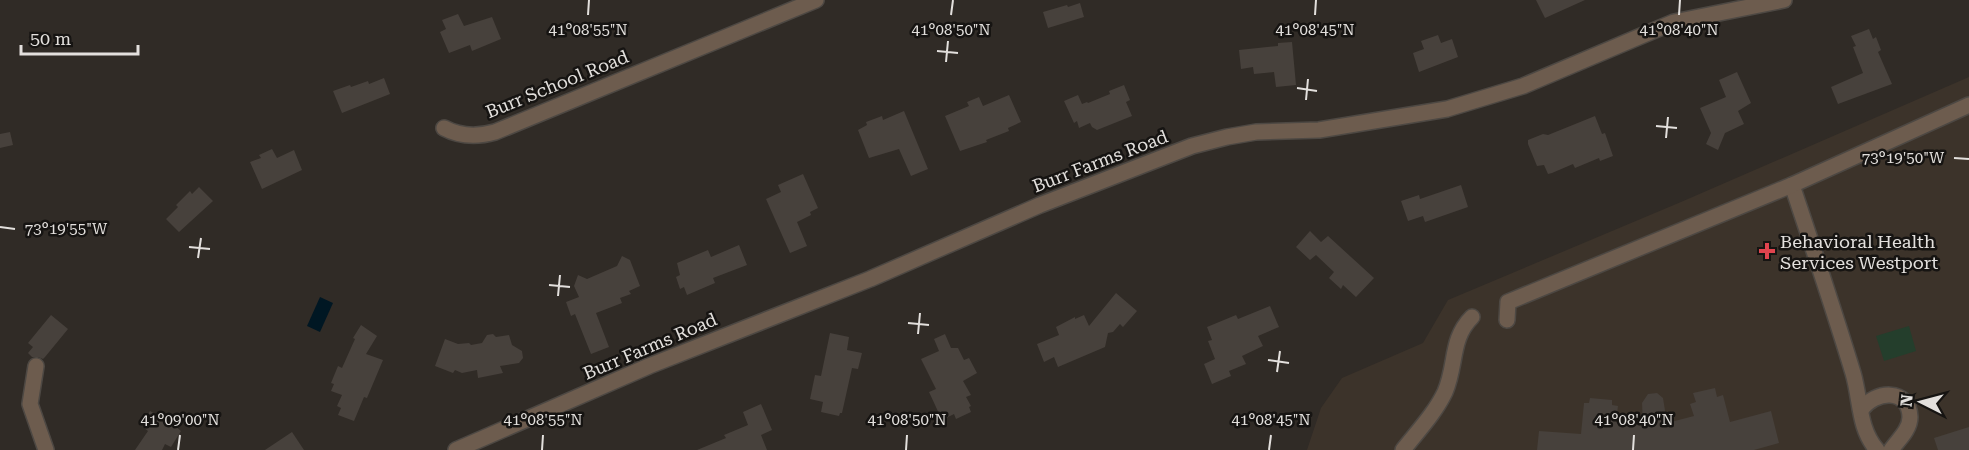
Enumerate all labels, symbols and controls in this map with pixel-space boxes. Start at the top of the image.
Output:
scale bar [21,18,138,56]
text: 41°08'55"N [548,21,628,39]
text: 41°08'50"N [911,21,991,39]
text: 41°08'45"N [1275,21,1355,39]
text: 41°08'40"N [1639,21,1719,39]
text: 50 m [30,28,71,49]
street label: Burr School Road [483,46,632,122]
street label: Burr Farms Road [1029,125,1171,196]
text: 73°19'50"W [1862,149,1945,167]
text: 73°19'55"W [25,220,108,238]
place label: Behavioral Health Services Westport [1780,231,1938,273]
marker: Behavioral Health Services Westport [1758,242,1776,260]
street label: Burr Farms Road [580,308,720,384]
north arrow [1891,372,1951,432]
text: N [1896,393,1917,408]
text: 41°09'00"N [140,411,220,429]
text: 41°08'55"N [503,411,583,429]
text: 41°08'50"N [867,411,947,429]
text: 41°08'45"N [1231,411,1311,429]
text: 41°08'40"N [1594,411,1674,429]

